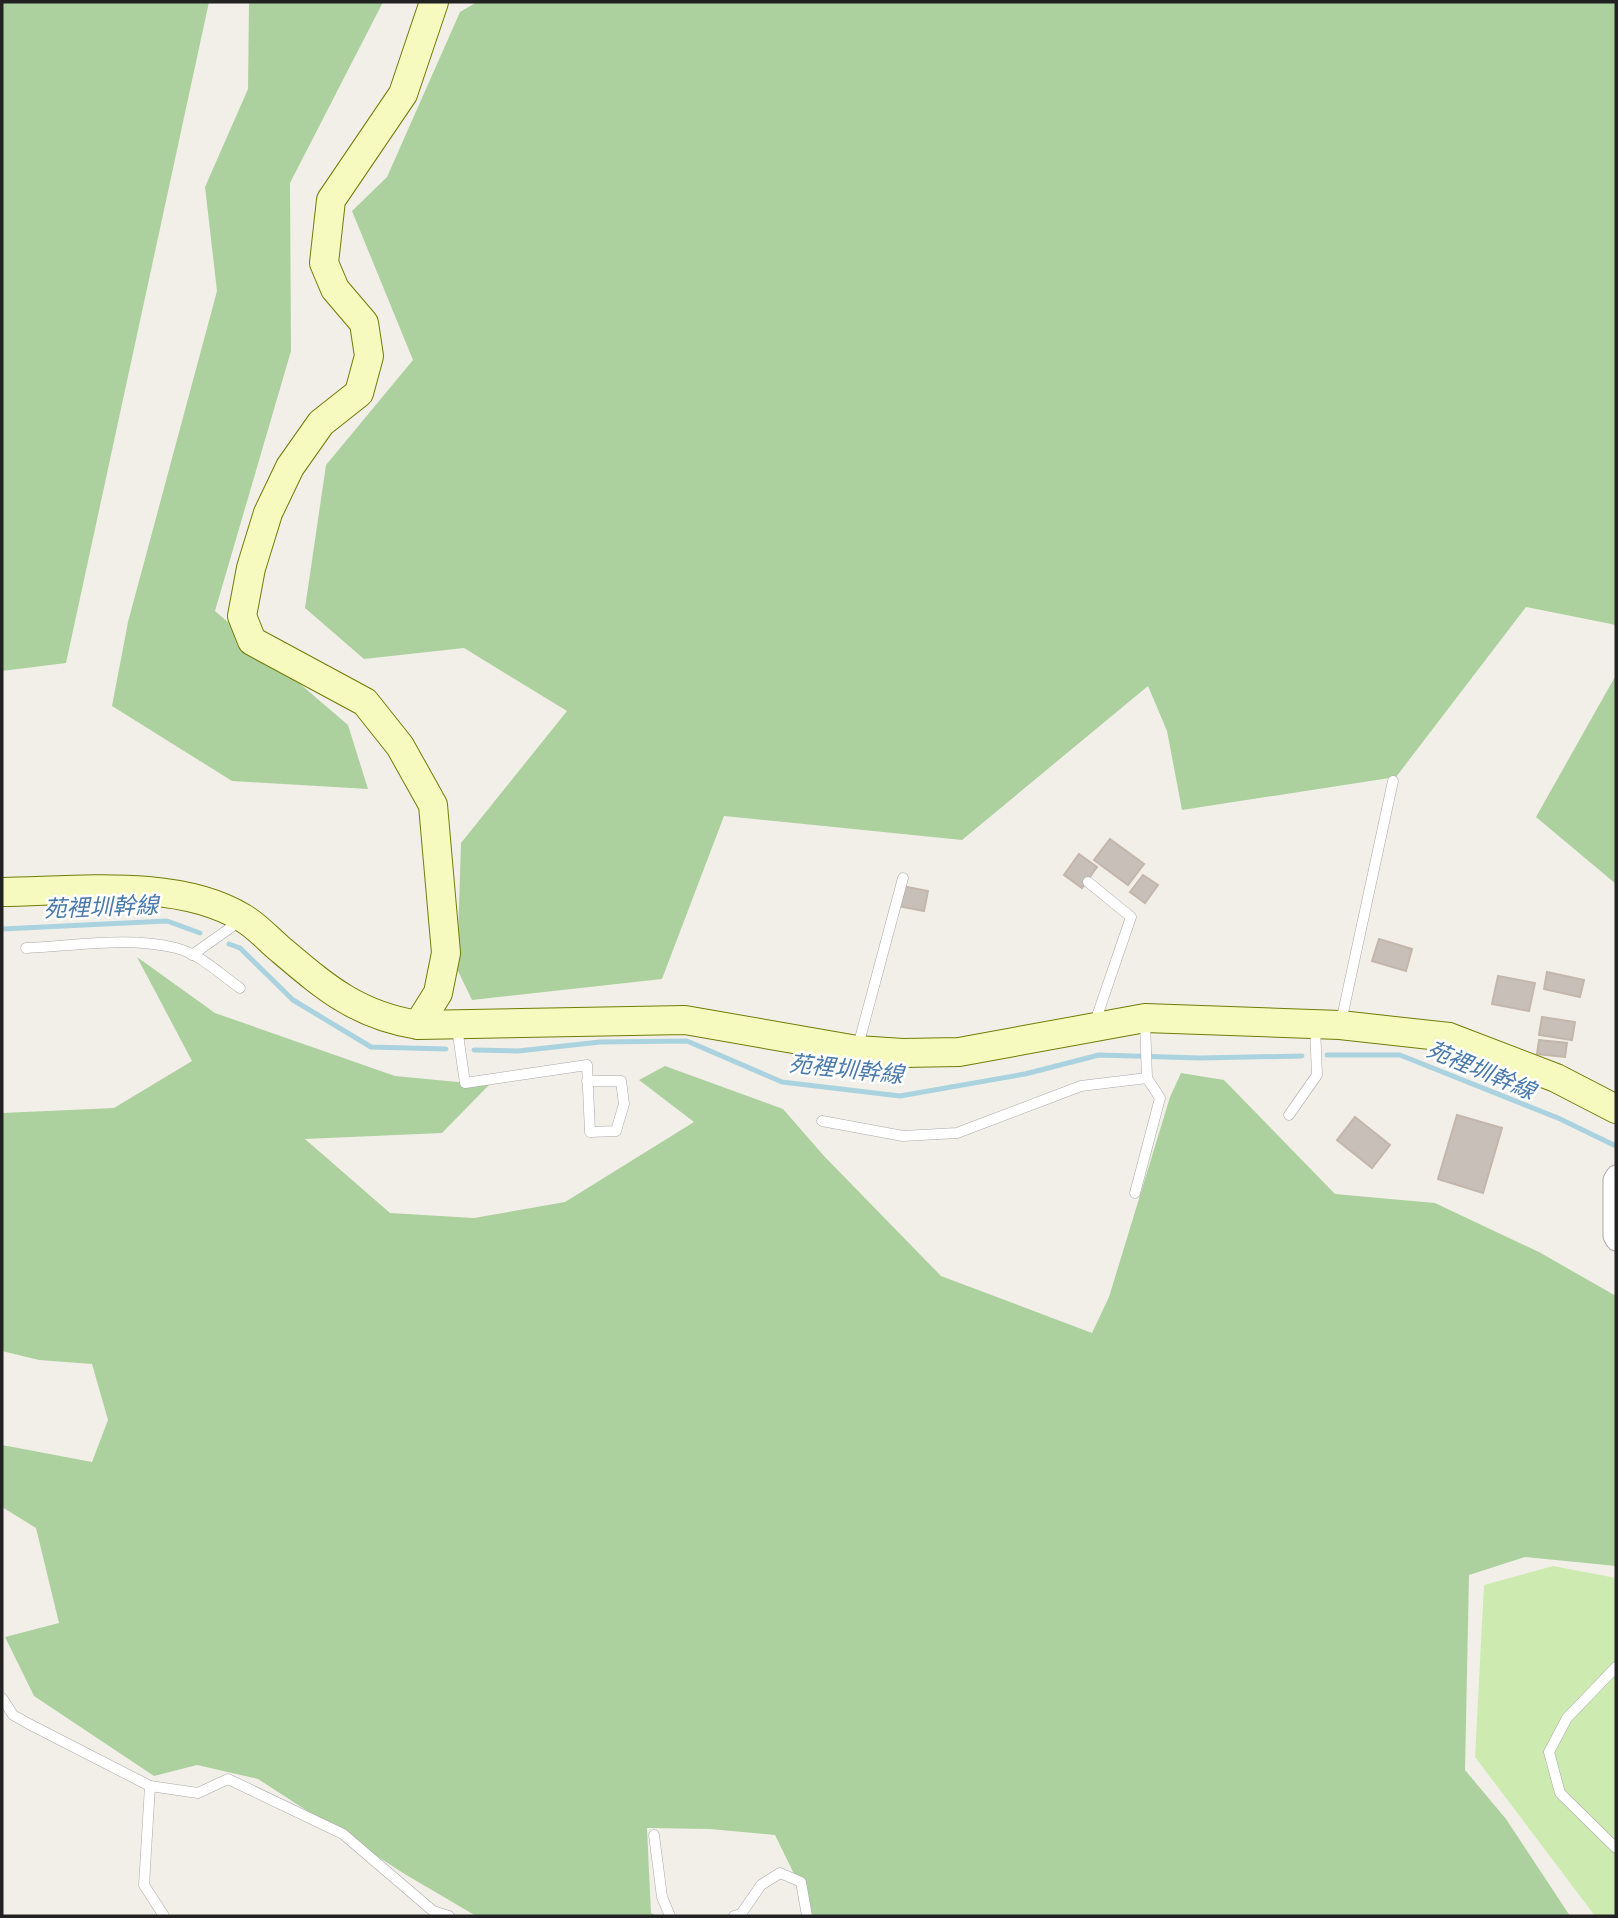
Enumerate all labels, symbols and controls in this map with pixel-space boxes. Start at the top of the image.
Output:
water label: 苑裡圳幹線 [43,888,162,926]
water label: 苑裡圳幹線 [1421,1032,1543,1109]
water label: 苑裡圳幹線 [787,1046,908,1092]

